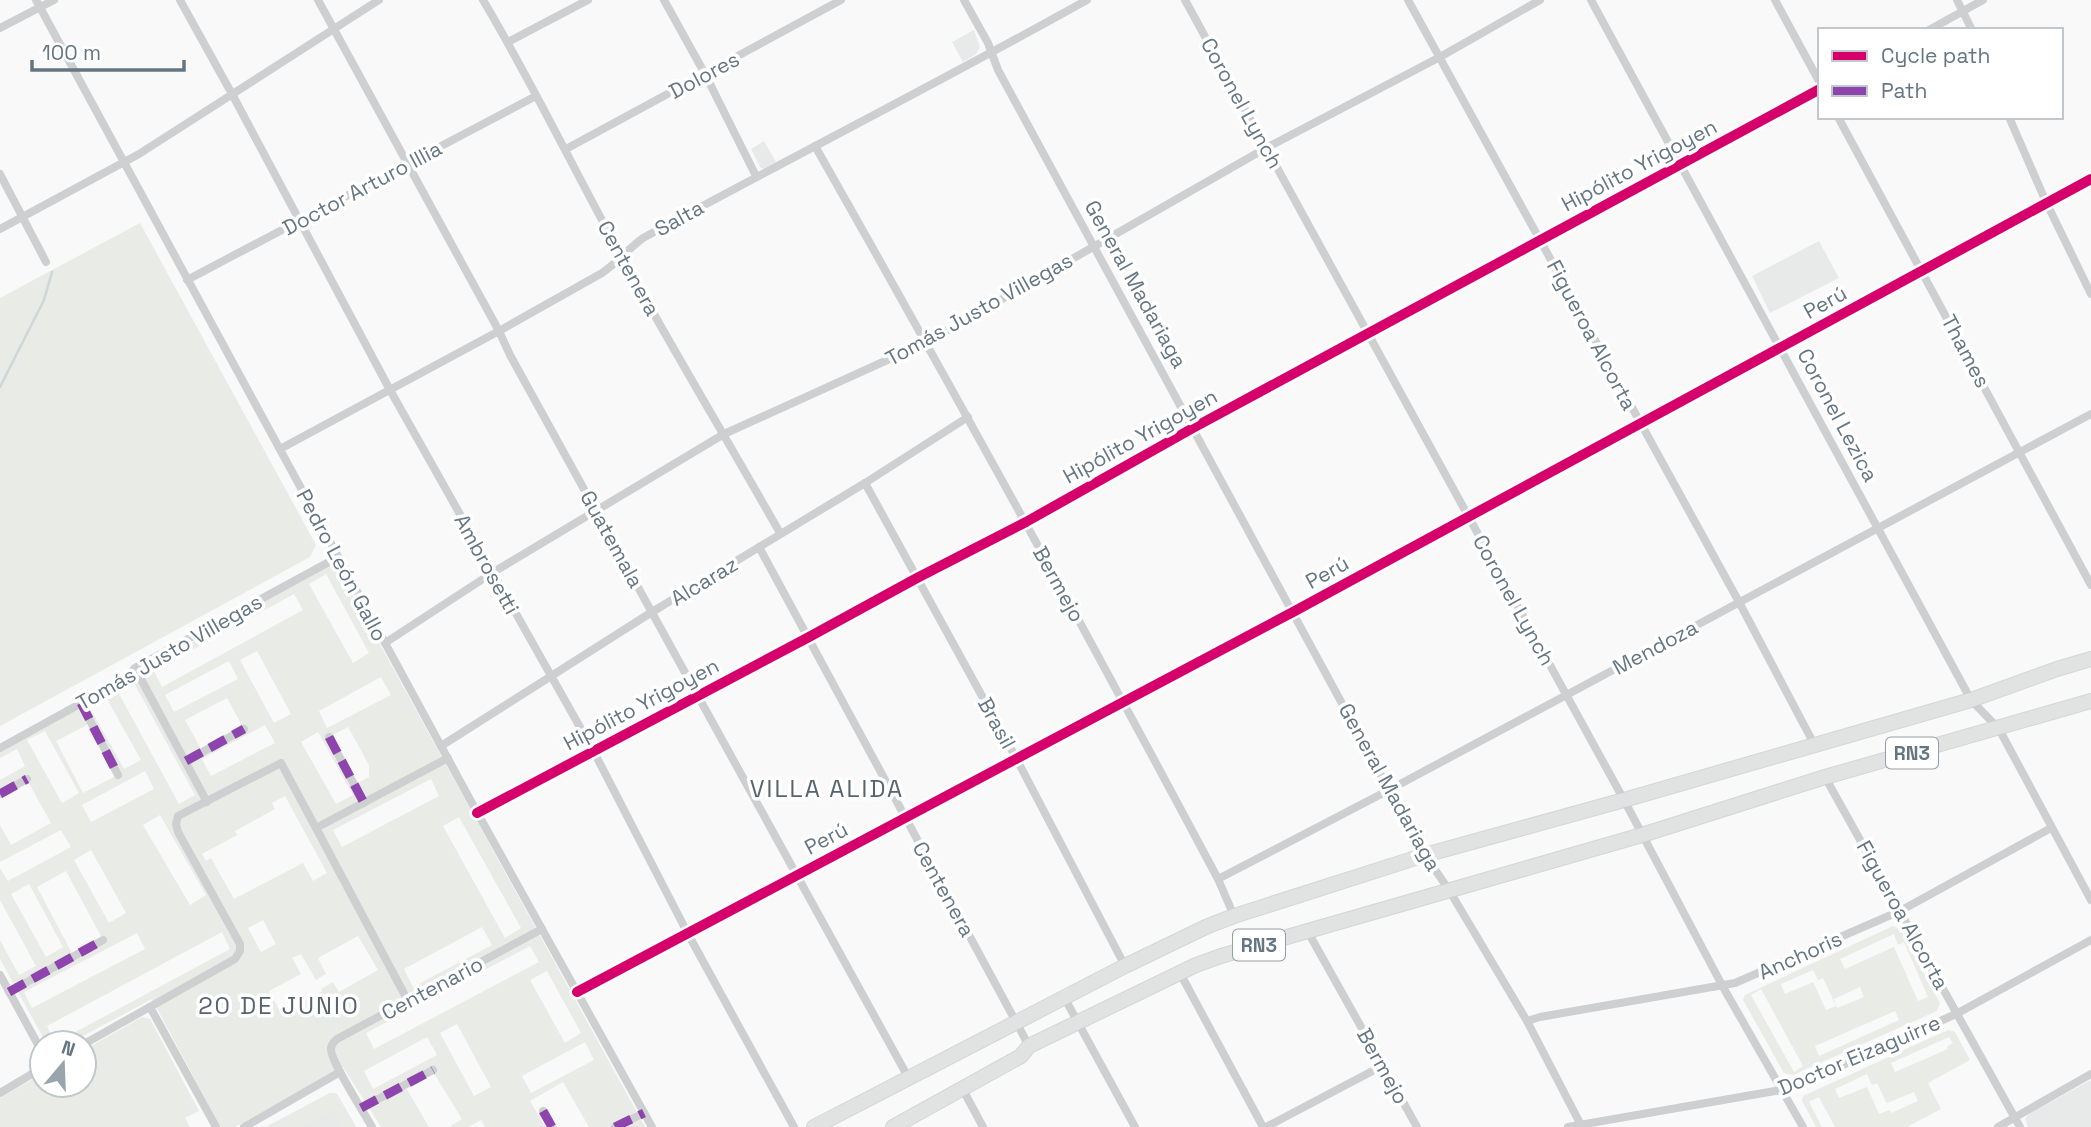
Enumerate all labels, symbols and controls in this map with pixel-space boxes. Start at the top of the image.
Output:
scale bar [32,28,184,72]
legend [1818,28,2063,119]
street label: Coronel Lynch [1195,33,1289,173]
text: 100 m [42,39,101,66]
text: Cycle path [1881,42,1990,69]
street label: Dolores [664,45,744,105]
text: Path [1881,77,1927,104]
street label: Hipólito Yrigoyen [1557,113,1721,217]
street label: Doctor Arturo Illia [278,135,446,241]
street label: Salta [650,194,708,242]
street label: General Madariaga [1079,195,1193,373]
street label: Centenera [592,215,666,321]
street label: Tomás Justo Villegas [881,246,1077,372]
street label: Figueroa Alcorta [1541,255,1643,415]
street label: Perú [1799,279,1851,325]
street label: Thames [1936,310,1996,392]
street label: Coronel Lezica [1792,344,1884,486]
street label: Hipólito Yrigoyen [1058,382,1222,490]
street label: Pedro León Gallo [291,484,393,646]
street label: Guatemala [574,486,650,592]
street label: Ambrosetti [448,509,526,619]
street label: Coronel Lynch [1467,530,1561,670]
street label: Bermejo [1027,541,1091,627]
street label: Perú [1301,549,1353,595]
street label: Alcaraz [666,550,742,612]
street label: Tomás Justo Villegas [71,588,267,716]
street label: Mendoza [1608,613,1702,681]
street label: Hipólito Yrigoyen [559,652,723,756]
street label: Brasil [972,692,1022,754]
street label: General Madariaga [1333,698,1447,876]
road number: RN3 [1886,738,1938,768]
district label: VILLA ALIDA [750,773,904,804]
street label: Perú [800,815,852,861]
street label: Centenera [907,836,981,942]
street label: Figueroa Alcorta [1851,836,1955,994]
street label: Anchoris [1754,925,1846,985]
road number: RN3 [1233,930,1285,960]
street label: Centenario [377,950,487,1026]
district label: 20 DE JUNIO [198,990,360,1021]
street label: Doctor Eizaguirre [1774,1009,1944,1101]
street label: Bermejo [1351,1023,1415,1109]
north arrow [28,1029,98,1099]
text: N [58,1035,78,1062]

